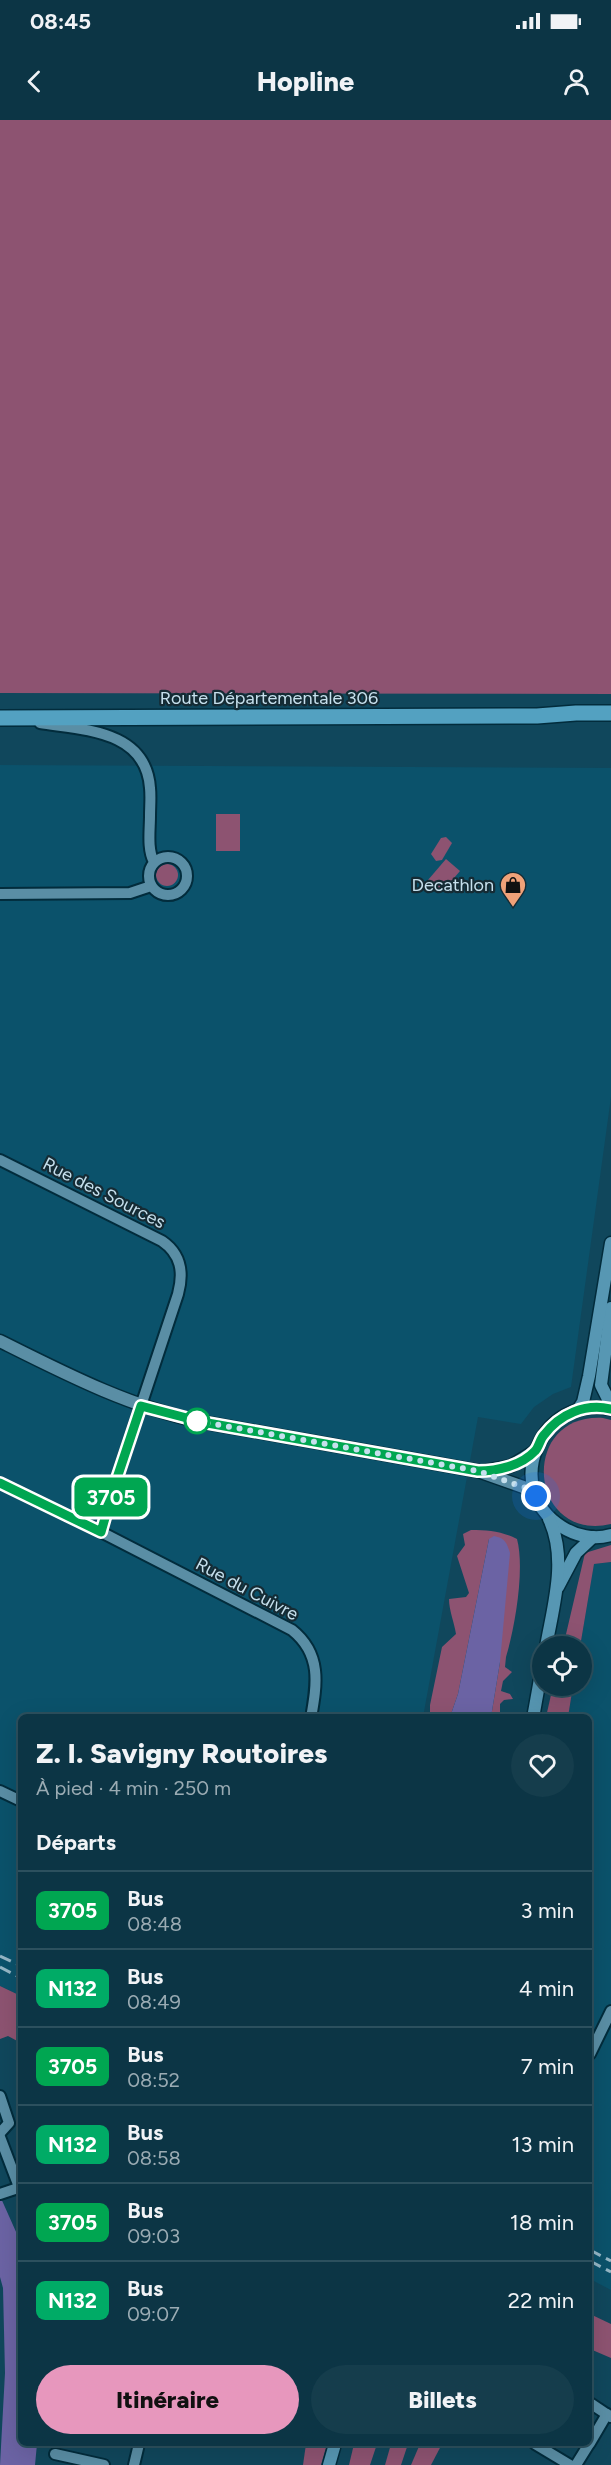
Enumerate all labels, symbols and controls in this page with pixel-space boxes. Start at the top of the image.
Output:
text: 08:45 [30,8,91,35]
icon: back [18,65,51,98]
text: Hopline [257,65,354,98]
icon: person [560,65,593,98]
street label: Route Départementale 306 [160,687,378,709]
shop icon: Decathlon [498,870,528,908]
place label: Decathlon [412,874,494,896]
street label: Rue des Sources [39,1153,169,1233]
unlabelled marker [184,1408,210,1434]
line badge: 3705 [69,1478,153,1516]
your location [521,1481,551,1511]
text: 3705 [86,1485,136,1510]
street label: Rue du Cuivre [192,1553,302,1625]
map controls [532,1636,592,1696]
button: locate [532,1636,592,1696]
button: heart [511,1734,574,1797]
text: Z. I. Savigny Routoires [36,1736,327,1770]
text: À pied · 4 min · 250 m [36,1776,231,1800]
text: Départs [36,1829,116,1856]
text: Bus [127,1885,163,1912]
text: 3 min [520,1897,574,1924]
text: 3705 [48,1898,97,1923]
text: 08:48 [127,1912,182,1936]
text: Bus [127,1963,163,1990]
text: 4 min [519,1975,574,2002]
text: N132 [48,1976,97,2001]
text: 08:49 [127,1990,181,2014]
text: Bus [127,2041,163,2068]
text: 7 min [521,2053,574,2080]
text: 3705 [48,2054,97,2079]
text: 08:52 [127,2068,180,2092]
text: Bus [127,2119,163,2146]
text: 13 min [511,2131,574,2158]
text: N132 [48,2132,97,2157]
text: 08:58 [127,2146,181,2170]
text: Bus [127,2197,163,2224]
text: 18 min [510,2209,574,2236]
text: 3705 [48,2210,97,2235]
text: 09:03 [127,2224,180,2248]
text: Bus [127,2275,163,2302]
text: 22 min [508,2287,574,2314]
text: N132 [48,2288,97,2313]
text: 09:07 [127,2302,180,2326]
button: Itinéraire [36,2365,299,2434]
button: Billets [311,2365,574,2434]

